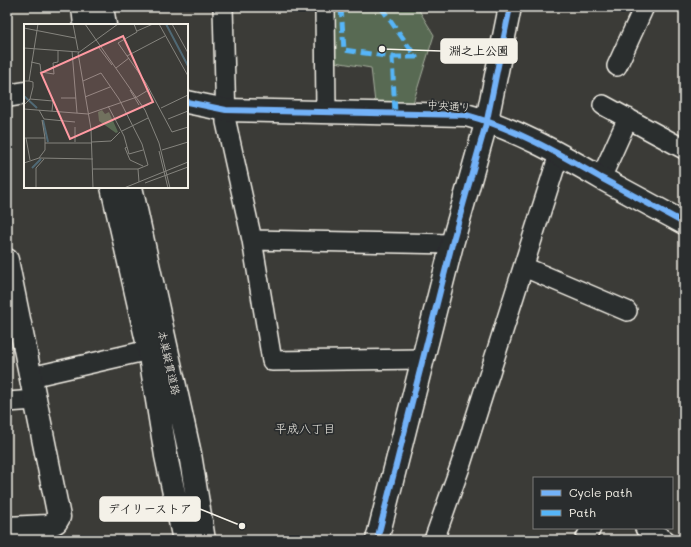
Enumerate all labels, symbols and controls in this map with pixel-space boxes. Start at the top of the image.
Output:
inset map [24,24,188,188]
callout: 淵之上公園 [441,39,517,63]
text: 淵之上公園 [449,42,509,58]
street label: 中央通り [427,96,472,115]
street label: 本巣縦貫道路 [155,329,184,397]
district label: 平成八丁目 [275,420,335,436]
legend [533,477,673,529]
text: Cycle path [569,484,632,500]
callout: デイリーストア [100,497,200,521]
text: デイリーストア [108,500,192,516]
text: Path [569,504,596,520]

